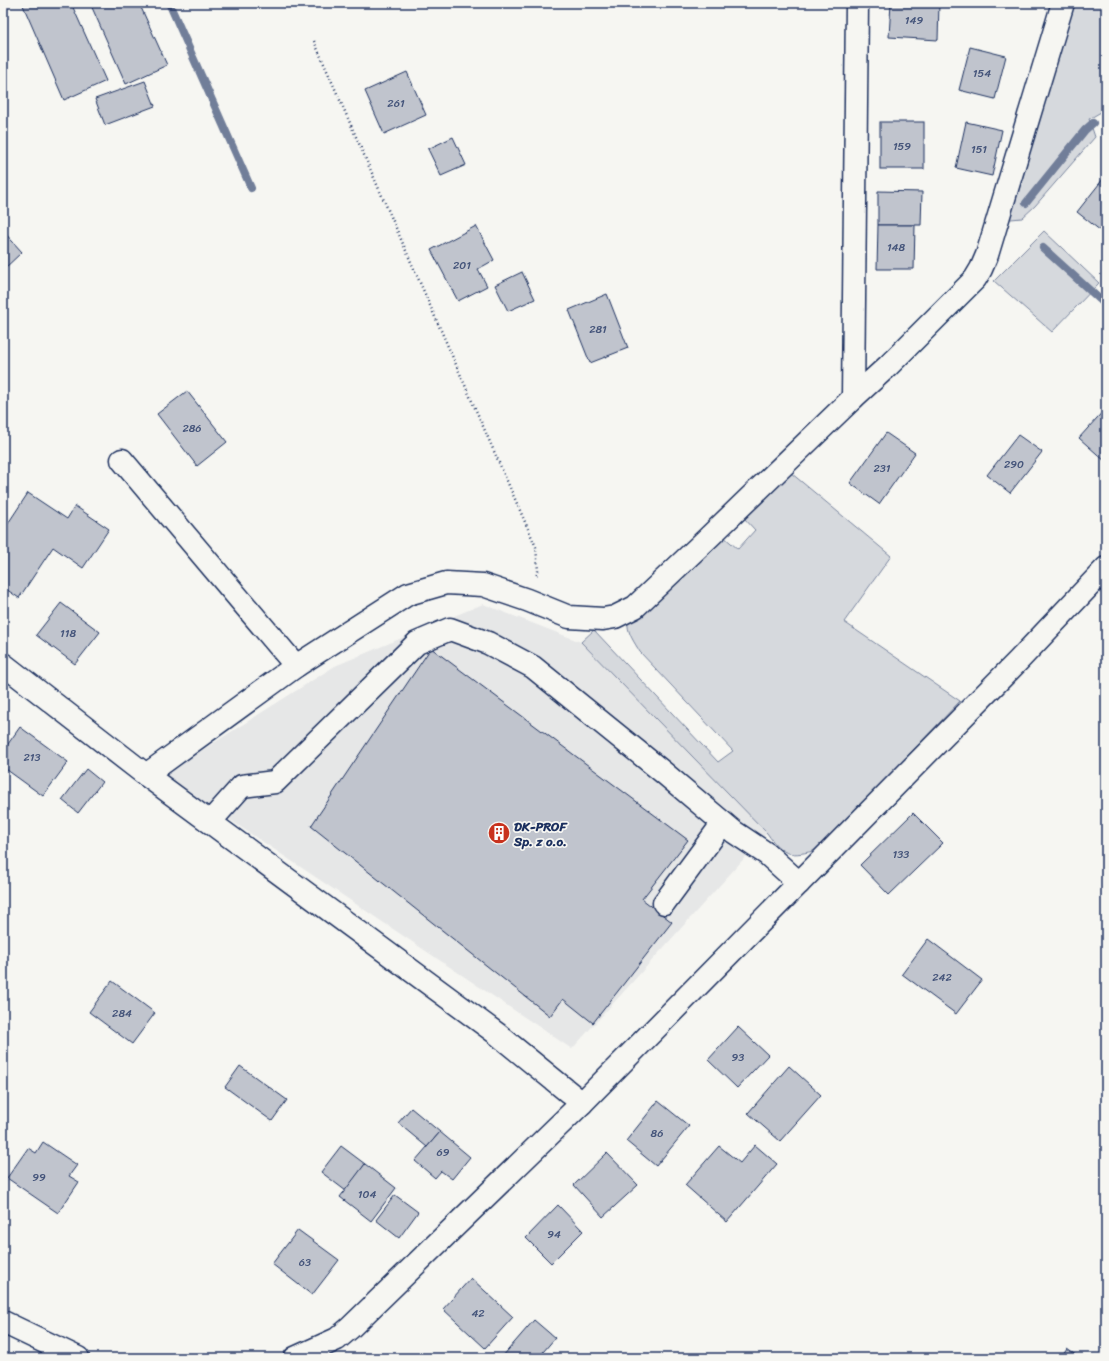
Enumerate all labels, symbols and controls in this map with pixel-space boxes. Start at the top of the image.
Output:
house number: 149 [905,11,923,30]
house number: 154 [973,64,991,83]
house number: 261 [387,94,405,113]
house number: 159 [893,137,911,156]
house number: 151 [971,140,987,159]
house number: 148 [887,238,905,257]
house number: 201 [453,256,471,275]
house number: 281 [589,320,607,339]
house number: 286 [182,419,202,438]
house number: 290 [1004,455,1024,474]
house number: 231 [873,459,891,478]
house number: 118 [60,624,76,643]
house number: 213 [23,748,41,767]
place label: DK-PROF Sp. z o.o. [513,815,568,853]
building icon: DK-PROF Sp. z o.o. [486,820,512,846]
house number: 133 [893,845,909,864]
house number: 242 [932,968,952,987]
house number: 284 [112,1004,132,1023]
house number: 93 [732,1048,744,1067]
house number: 86 [651,1124,663,1143]
house number: 69 [436,1143,450,1162]
house number: 99 [32,1168,46,1187]
house number: 104 [358,1185,376,1204]
house number: 94 [547,1225,561,1244]
house number: 63 [299,1253,311,1272]
house number: 42 [471,1304,485,1323]

